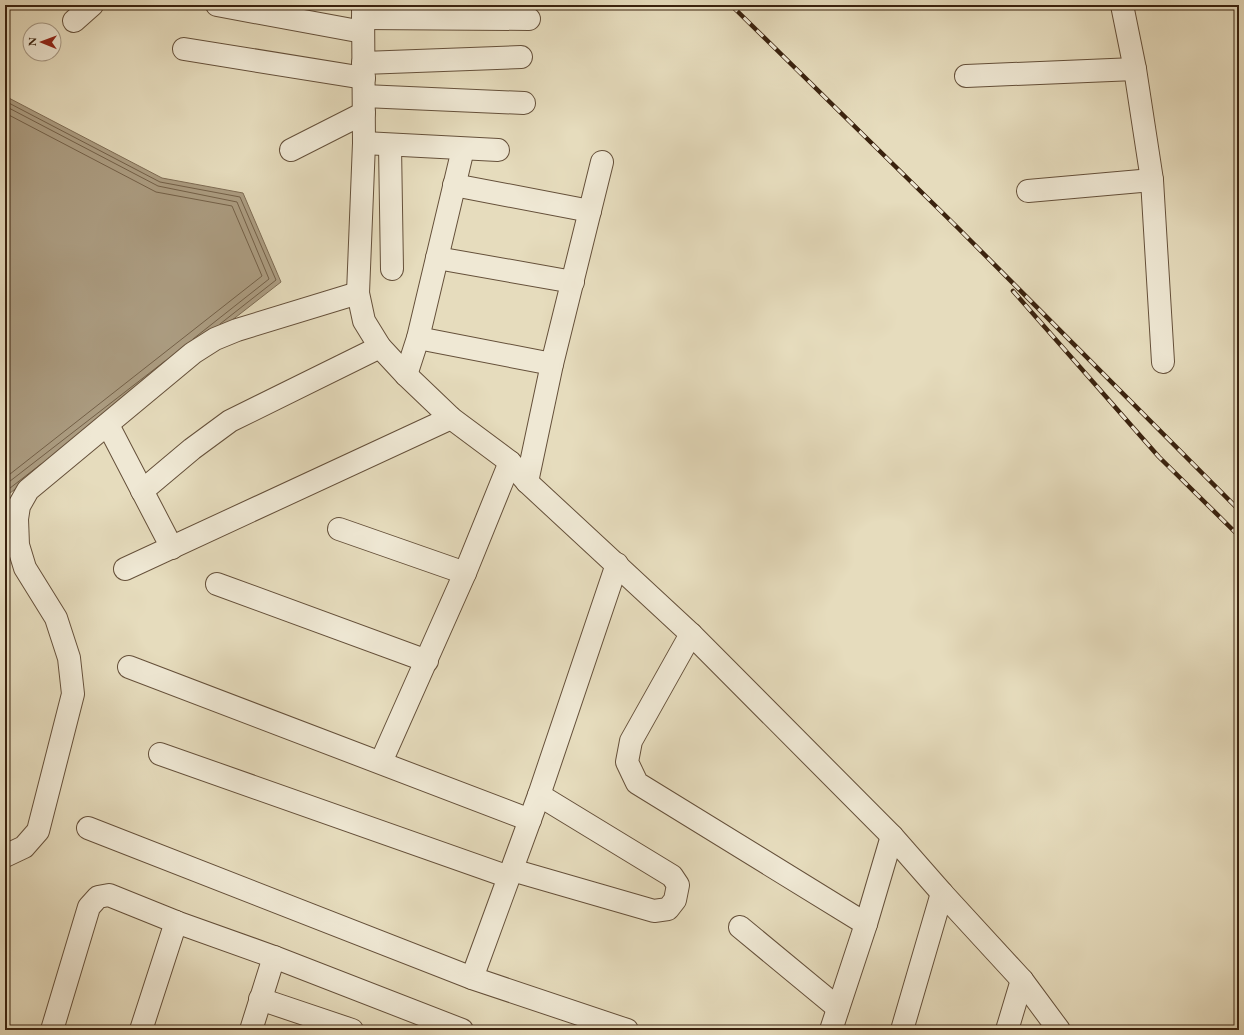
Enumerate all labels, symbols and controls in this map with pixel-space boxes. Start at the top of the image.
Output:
north arrow [22,22,62,62]
text: N [25,37,39,46]

